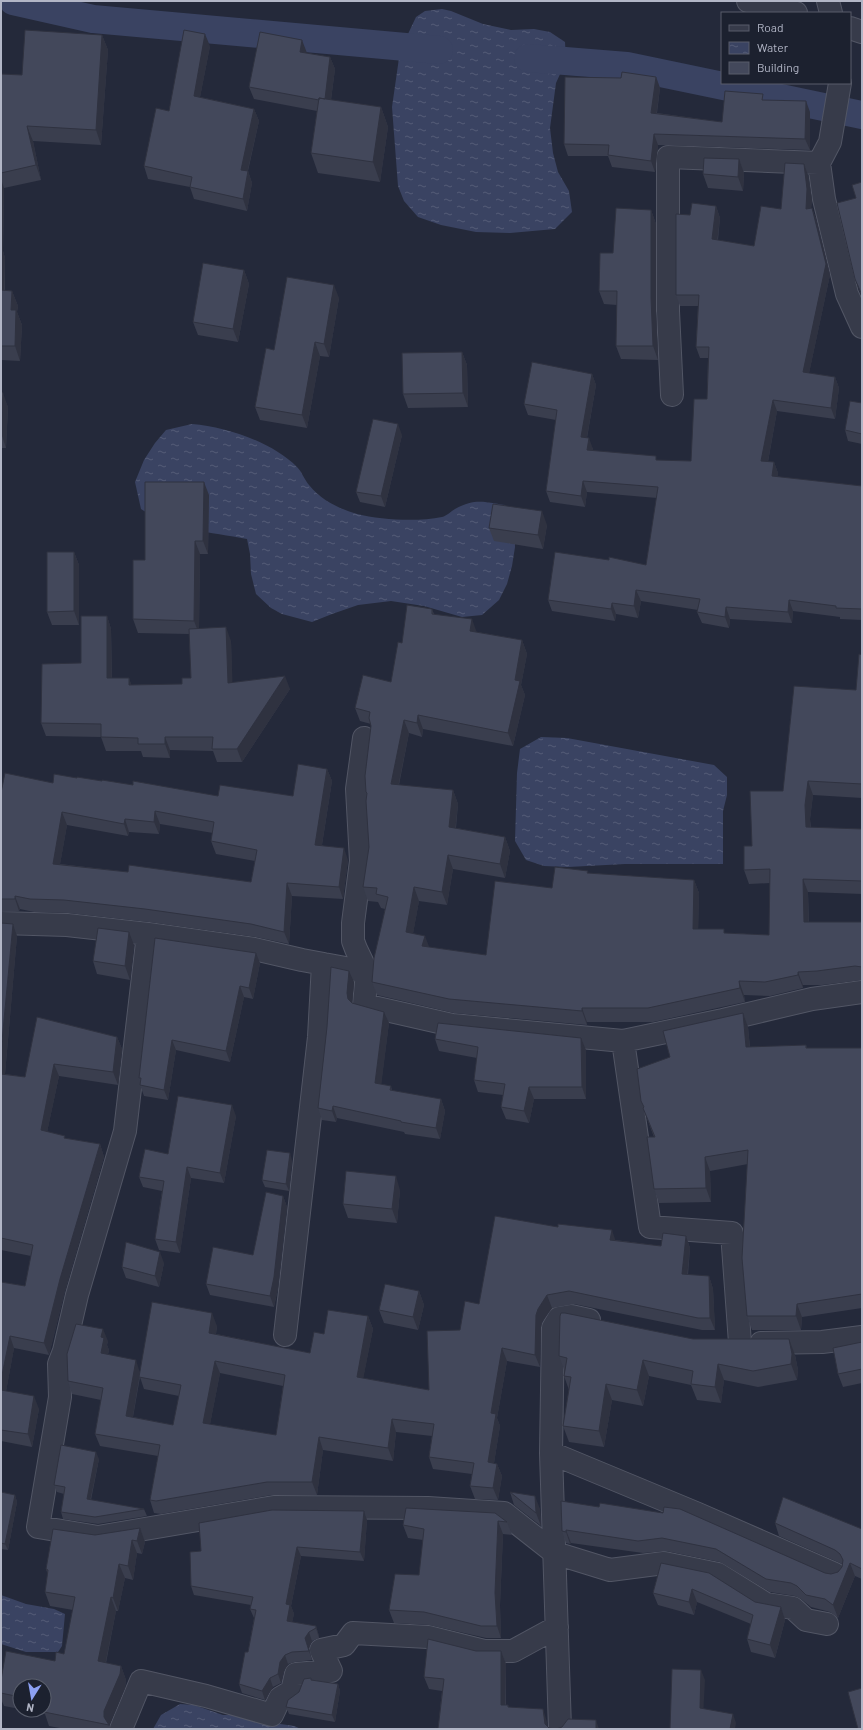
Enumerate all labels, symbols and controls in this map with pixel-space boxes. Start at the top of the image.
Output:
legend [721,12,851,84]
text: Road [757,20,784,34]
text: Water [757,40,789,54]
text: Building [757,60,799,74]
north arrow [12,1678,52,1718]
text: N [25,1701,35,1715]

